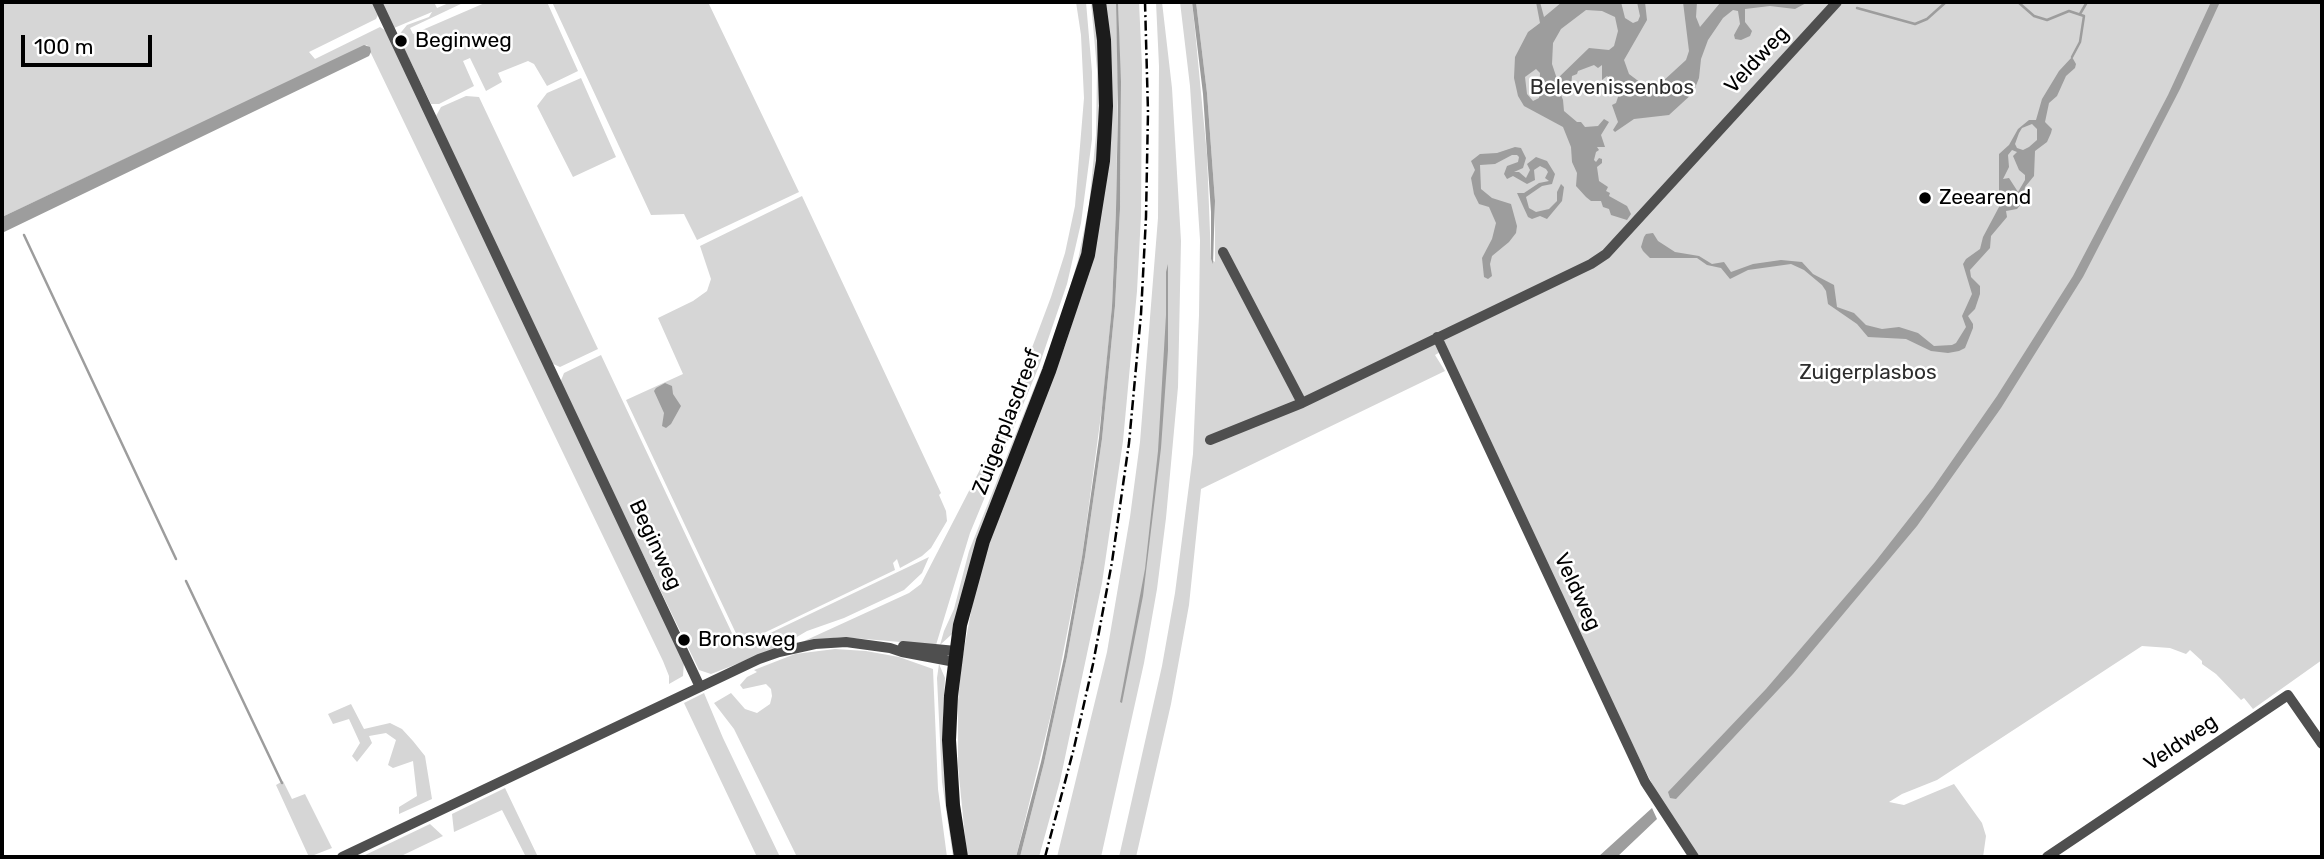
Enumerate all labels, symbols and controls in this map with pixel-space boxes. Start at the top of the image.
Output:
scale bar [24,21,156,65]
street label: Veldweg [1720,21,1794,99]
place label: Beginweg [415,28,512,54]
marker: Beginweg [393,33,409,49]
text: 100 m [34,34,93,59]
park label: Belevenissenbos [1530,75,1694,101]
place label: Zeearend [1939,185,2031,211]
marker: Zeearend [1917,190,1933,206]
street label: Zuigerplasdreef [968,346,1046,498]
park label: Zuigerplasbos [1799,360,1937,386]
street label: Beginweg [623,496,687,594]
street label: Veldweg [1548,549,1606,635]
place label: Bronsweg [698,627,796,653]
marker: Bronsweg [676,632,692,648]
street label: Veldweg [2140,709,2222,777]

